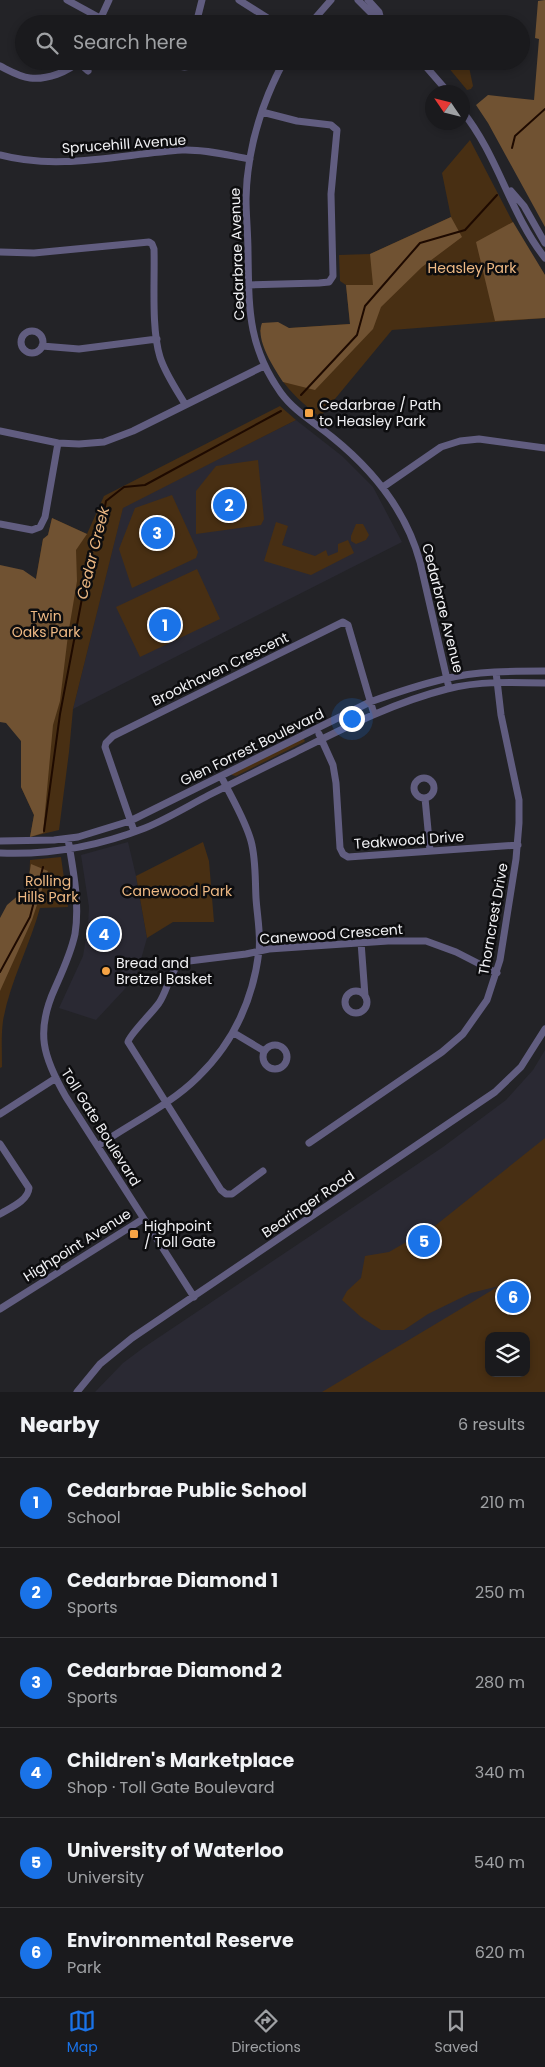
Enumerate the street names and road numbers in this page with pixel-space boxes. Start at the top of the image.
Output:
street label: Sprucehill Avenue [61,130,187,158]
street label: Cedarbrae Avenue [225,187,249,321]
street label: Cedarbrae Avenue [417,541,469,675]
street label: Brookhaven Crescent [148,627,292,711]
street label: Glen Forrest Boulevard [177,703,327,791]
street label: Teakwood Drive [353,826,465,854]
street label: Thorncrest Drive [473,861,513,977]
street label: Canewood Crescent [259,919,403,949]
street label: Toll Gate Boulevard [57,1064,145,1190]
street label: Bearinger Road [258,1166,358,1242]
street label: Highpoint Avenue [19,1204,135,1286]

